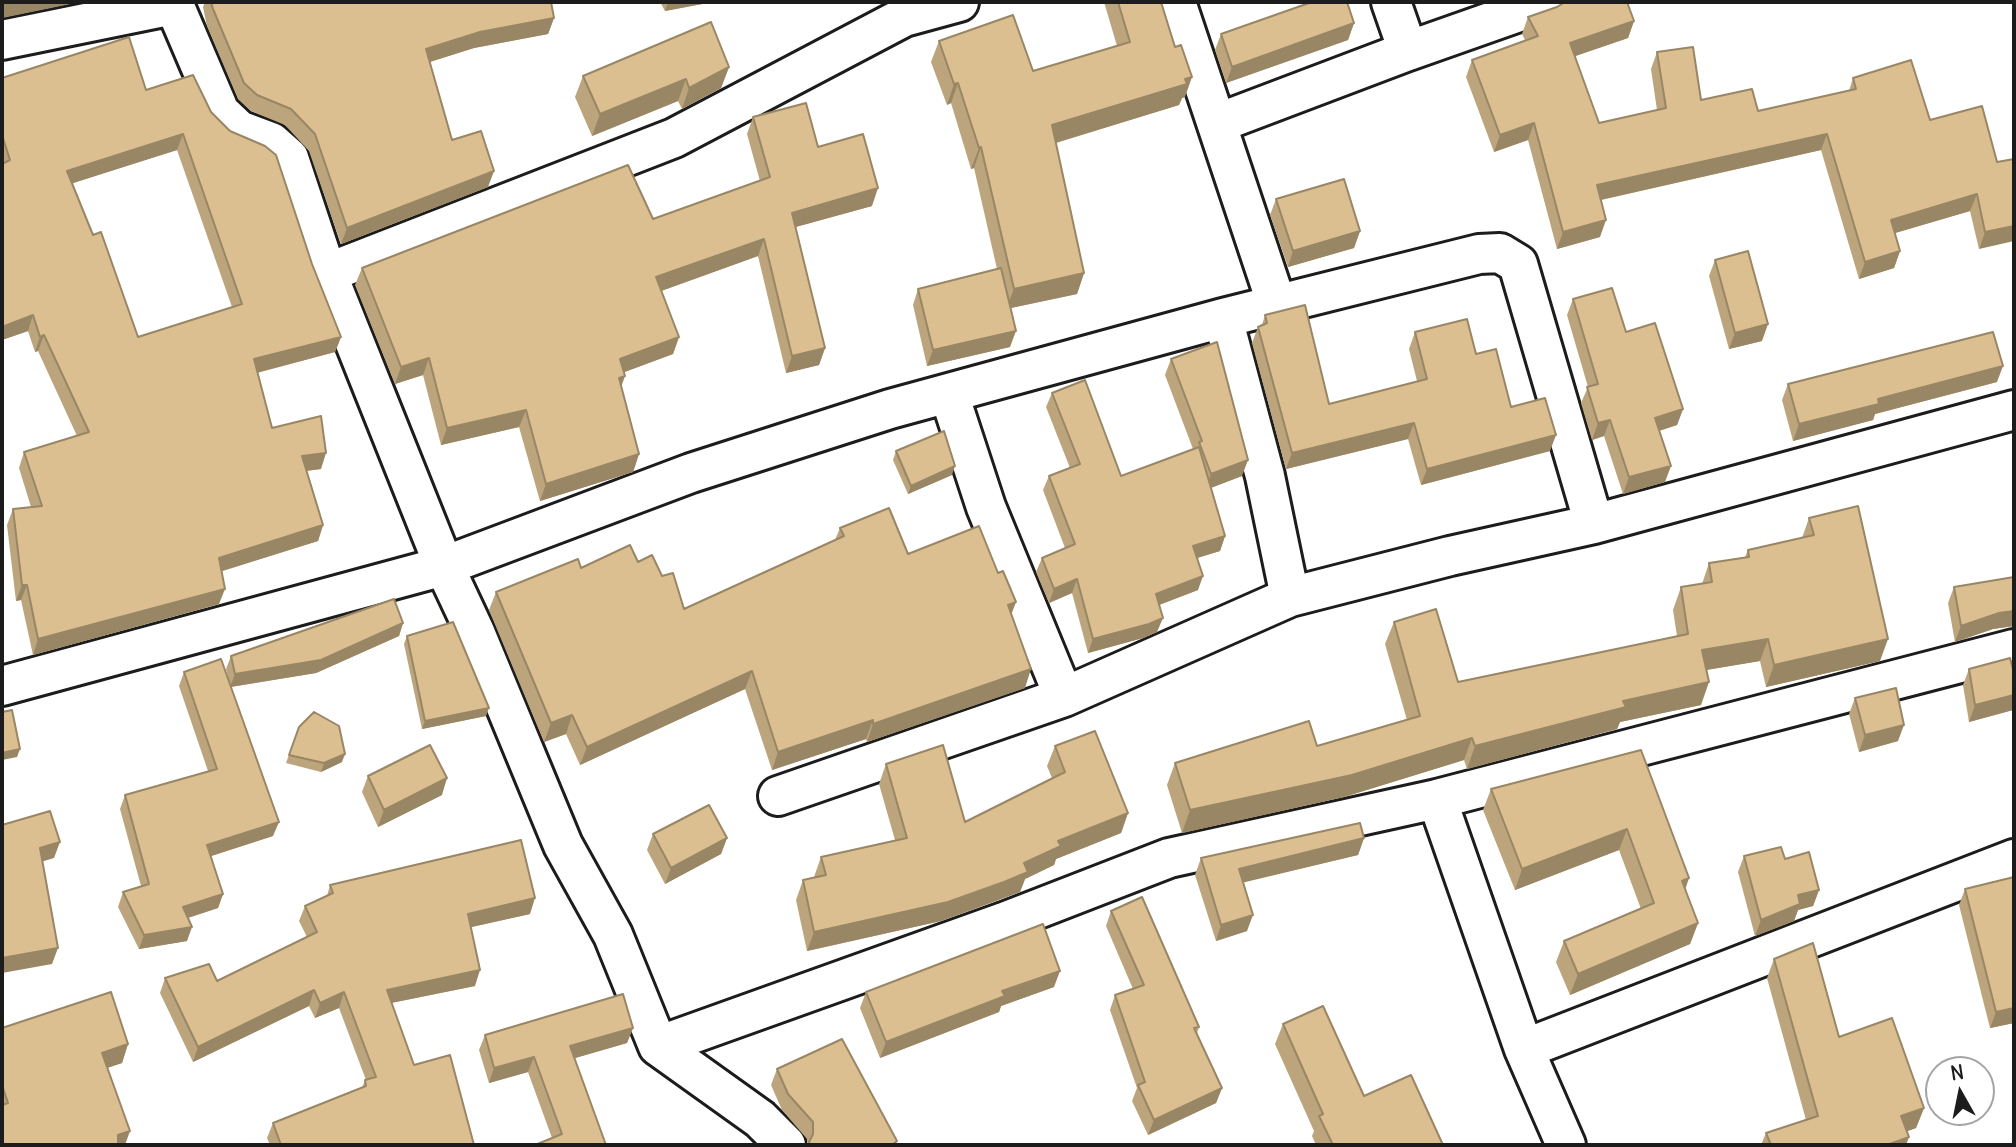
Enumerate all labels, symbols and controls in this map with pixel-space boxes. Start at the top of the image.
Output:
north arrow [1925,1056,1995,1126]
text: N [1949,1059,1965,1085]

